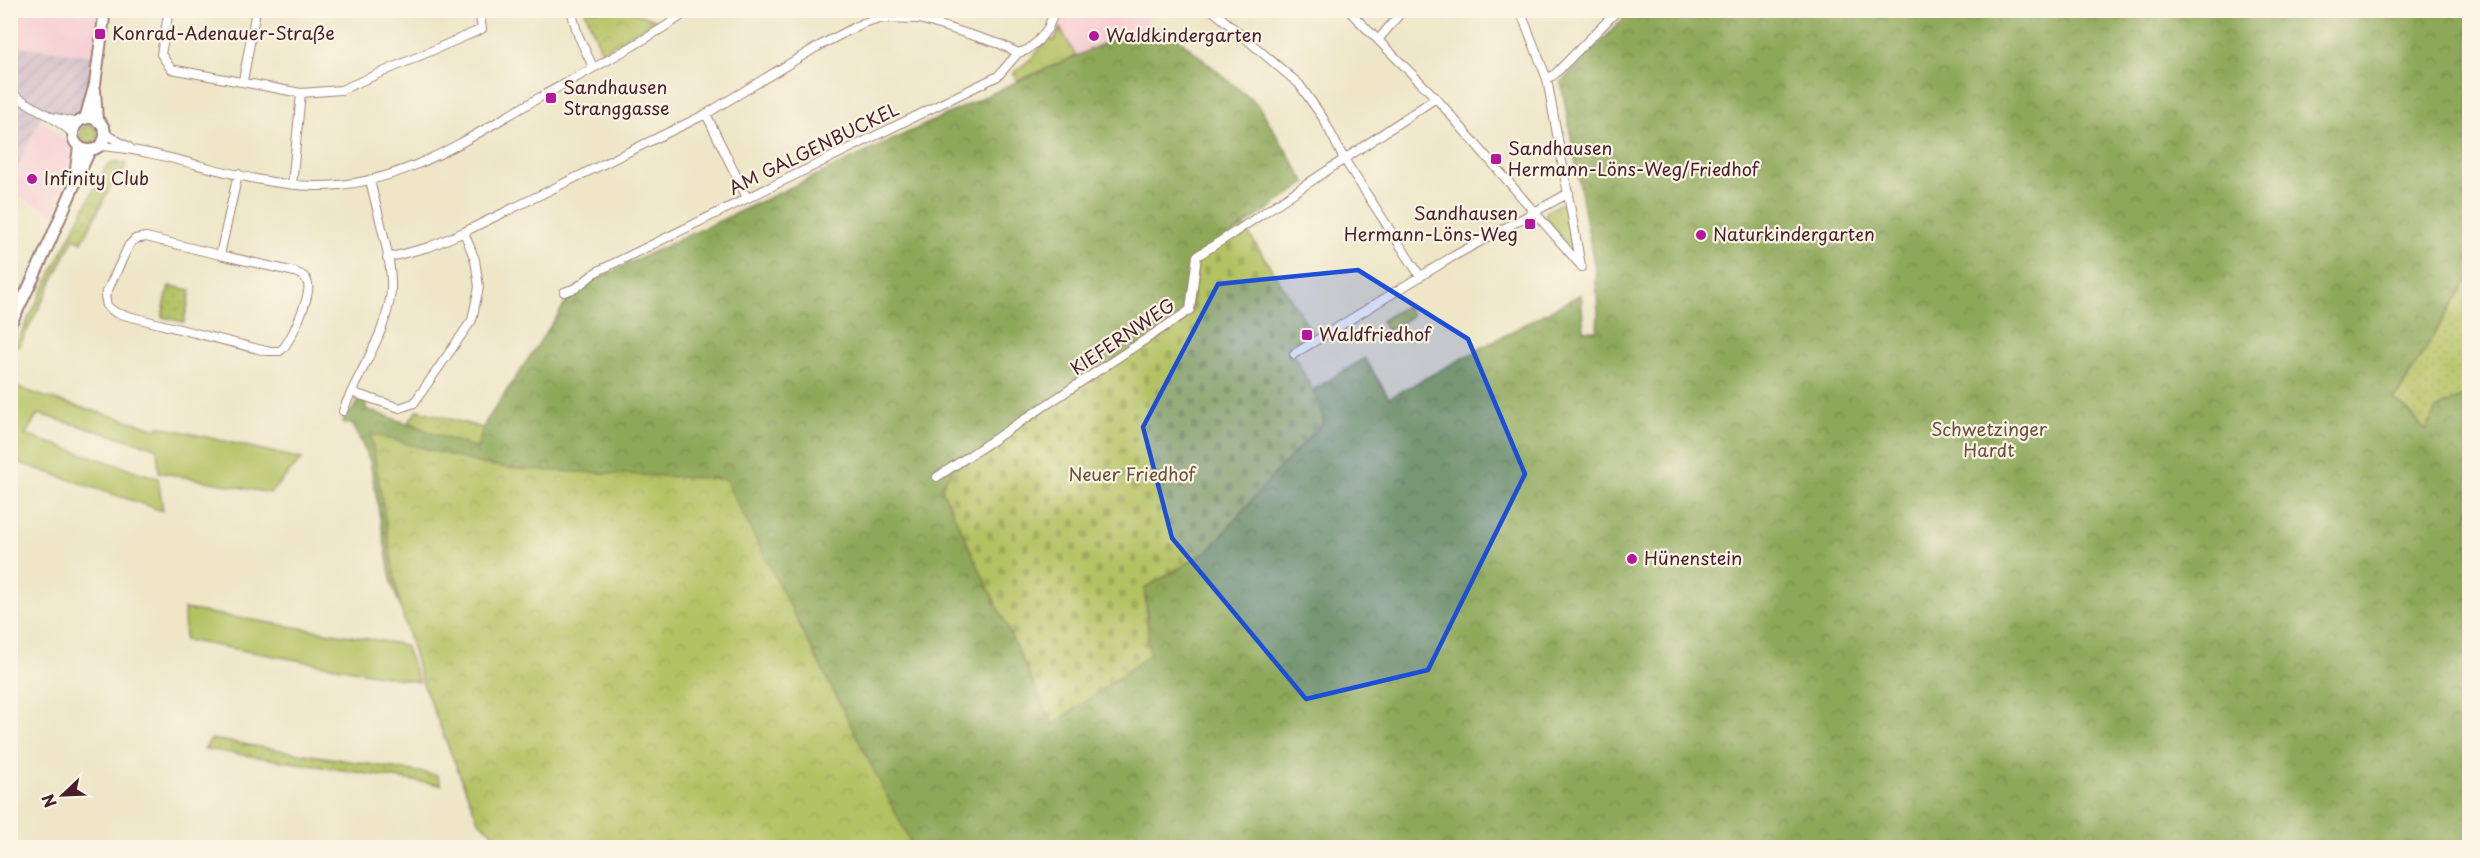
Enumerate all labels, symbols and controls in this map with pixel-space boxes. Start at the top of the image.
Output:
place label: Konrad-Adenauer-Straße [112,19,335,46]
place label: Waldkindergarten [1106,21,1262,48]
marker: Konrad-Adenauer-Straße [93,27,107,41]
marker: Waldkindergarten [1087,29,1101,43]
place label: Sandhausen Stranggasse [563,73,669,121]
marker: Sandhausen Stranggasse [544,91,558,105]
street label: AM GALGENBUCKEL [724,95,903,201]
place label: Sandhausen Hermann-Löns-Weg/Friedhof [1508,134,1761,182]
marker: Sandhausen Hermann-Löns-Weg/Friedhof [1489,152,1503,166]
place label: Infinity Club [44,164,149,191]
marker: Infinity Club [25,172,39,186]
place label: Sandhausen Hermann-Löns-Weg [1344,199,1518,247]
marker: Sandhausen Hermann-Löns-Weg [1523,217,1537,231]
place label: Naturkindergarten [1713,220,1875,247]
marker: Naturkindergarten [1694,228,1708,242]
street label: KIEFERNWEG [1065,291,1180,381]
place label: Waldfriedhof [1319,320,1433,347]
marker: Waldfriedhof [1300,328,1314,342]
park label: Schwetzinger Hardt [1931,415,2048,463]
park label: Neuer Friedhof [1068,460,1198,487]
place label: Hünenstein [1644,544,1742,571]
marker: Hünenstein [1625,552,1639,566]
north arrow [33,765,93,825]
text: N [35,791,62,812]

